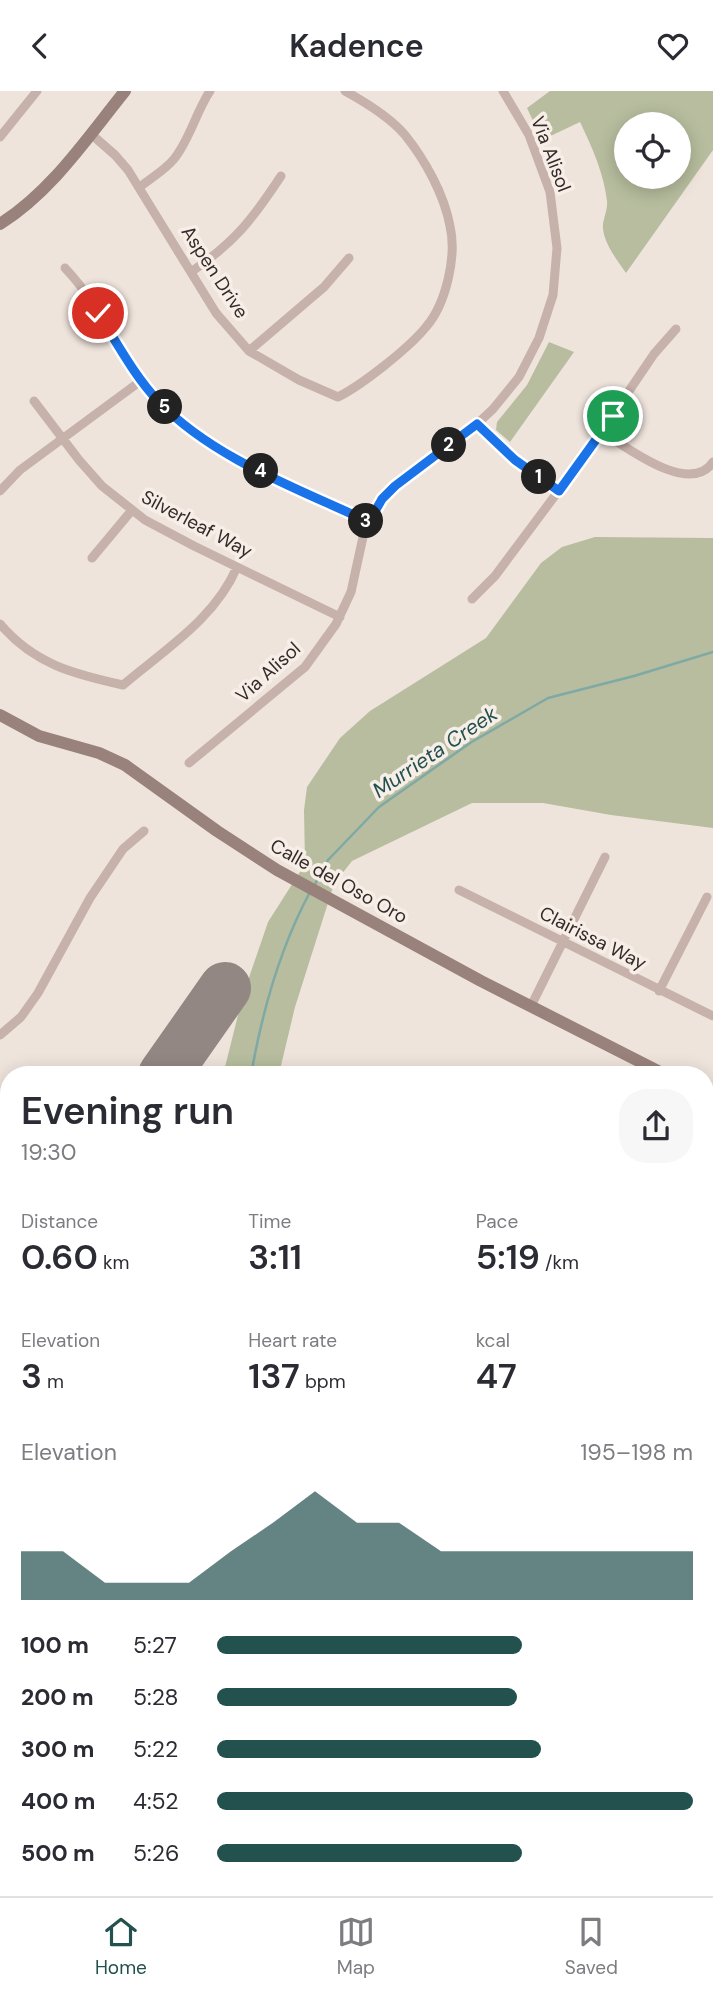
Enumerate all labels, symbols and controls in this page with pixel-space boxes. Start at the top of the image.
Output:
text: Kadence [289,25,424,67]
icon: back [21,27,59,65]
icon: heart [654,27,692,65]
map controls [614,112,691,189]
button: locate [614,112,691,189]
street label: Via Alisol [525,113,577,195]
street label: Aspen Drive [176,221,254,323]
pin [68,283,128,343]
icon: check [79,294,117,332]
pin [583,386,643,446]
pin: 5 [148,389,182,425]
text: 5 [159,394,170,419]
icon: arrive [594,397,632,435]
pin: 2 [432,427,466,463]
text: 2 [443,432,454,457]
pin: 4 [244,453,278,489]
text: 4 [254,458,267,483]
pin: 1 [522,459,556,495]
text: 1 [535,464,542,489]
street label: Silverleaf Way [137,484,257,564]
pin: 3 [348,503,384,539]
text: 3 [360,508,371,533]
street label: Via Alisol [230,636,306,708]
water label: Murrieta Creek [367,700,503,804]
street label: Calle del Oso Oro [266,833,412,929]
street label: Clairissa Way [535,900,651,976]
text: Evening run [21,1086,234,1136]
button: share [619,1089,693,1163]
text: 19:30 [21,1137,77,1167]
text: Distance [21,1209,98,1234]
text: Time [248,1209,291,1234]
text: Pace [476,1209,518,1234]
text: 0.60 [21,1234,98,1280]
text: 3:11 [248,1234,302,1280]
text: 5:19 [476,1234,540,1280]
text: km [98,1250,129,1275]
text: /km [540,1250,579,1275]
text: Elevation [21,1328,100,1353]
text: Heart rate [248,1328,337,1353]
text: kcal [476,1328,510,1353]
text: 3 [21,1353,42,1399]
text: 137 [248,1353,300,1399]
text: 47 [476,1353,517,1399]
text: m [42,1369,64,1394]
text: bpm [300,1369,346,1394]
text: Elevation [21,1437,117,1467]
text: 195–198 m [580,1437,693,1467]
text: 100 m [21,1630,89,1660]
text: 5:27 [133,1630,177,1660]
text: 200 m [21,1682,94,1712]
text: 5:28 [133,1682,179,1712]
text: 300 m [21,1734,94,1764]
text: 5:22 [133,1734,178,1764]
text: 400 m [21,1786,95,1816]
text: 4:52 [133,1786,179,1816]
text: 500 m [21,1838,95,1868]
text: 5:26 [133,1838,179,1868]
tab: Home [95,1913,147,1980]
tab: Map [337,1913,375,1980]
tab: Saved [565,1913,618,1980]

